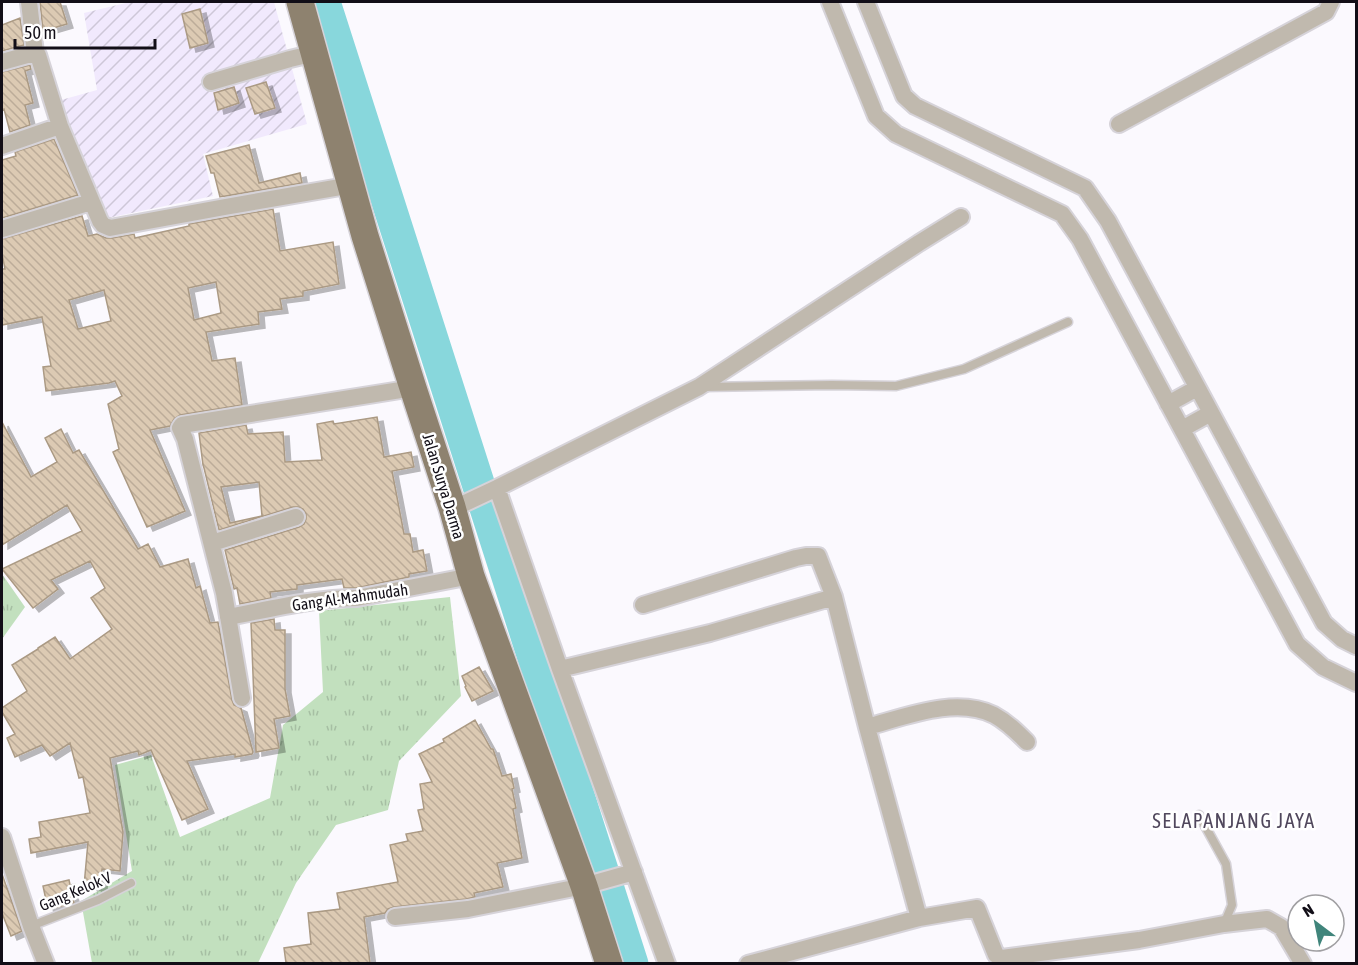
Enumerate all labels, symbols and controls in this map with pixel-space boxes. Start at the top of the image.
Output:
scale bar [15,12,154,50]
text: 50 m [24,22,56,43]
street label: Jalan Surya Darma [418,431,469,541]
street label: Gang Al-Mahmudah [291,580,409,615]
district label: SELAPANJANG JAYA [1152,809,1316,832]
street label: Gang Kelok V [36,868,114,915]
north arrow [1286,893,1346,953]
text: N [1299,900,1317,920]

